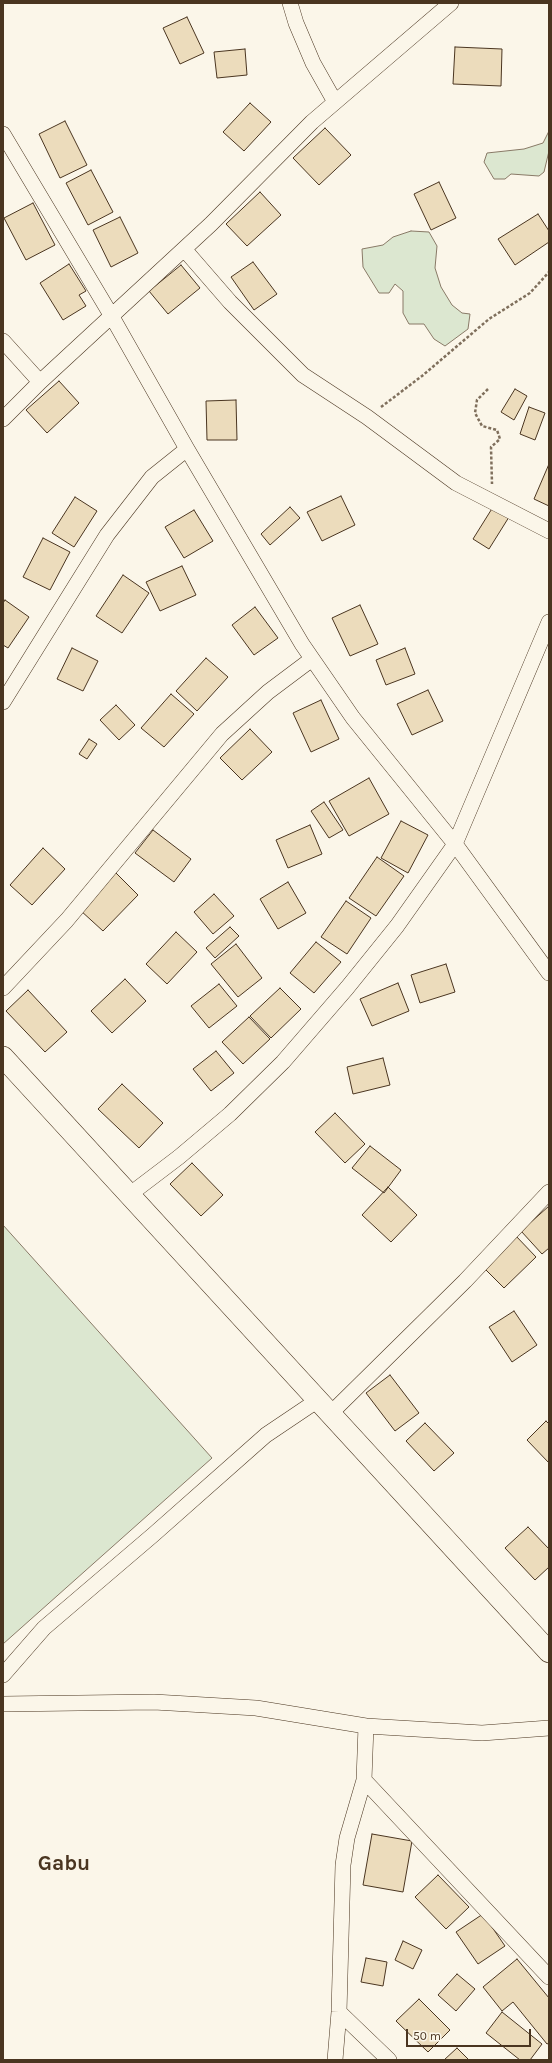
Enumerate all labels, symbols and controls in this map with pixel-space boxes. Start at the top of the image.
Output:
district label: Gabu [38,1851,90,1877]
scale bar [408,2021,533,2047]
text: 50 m [413,2029,441,2043]

